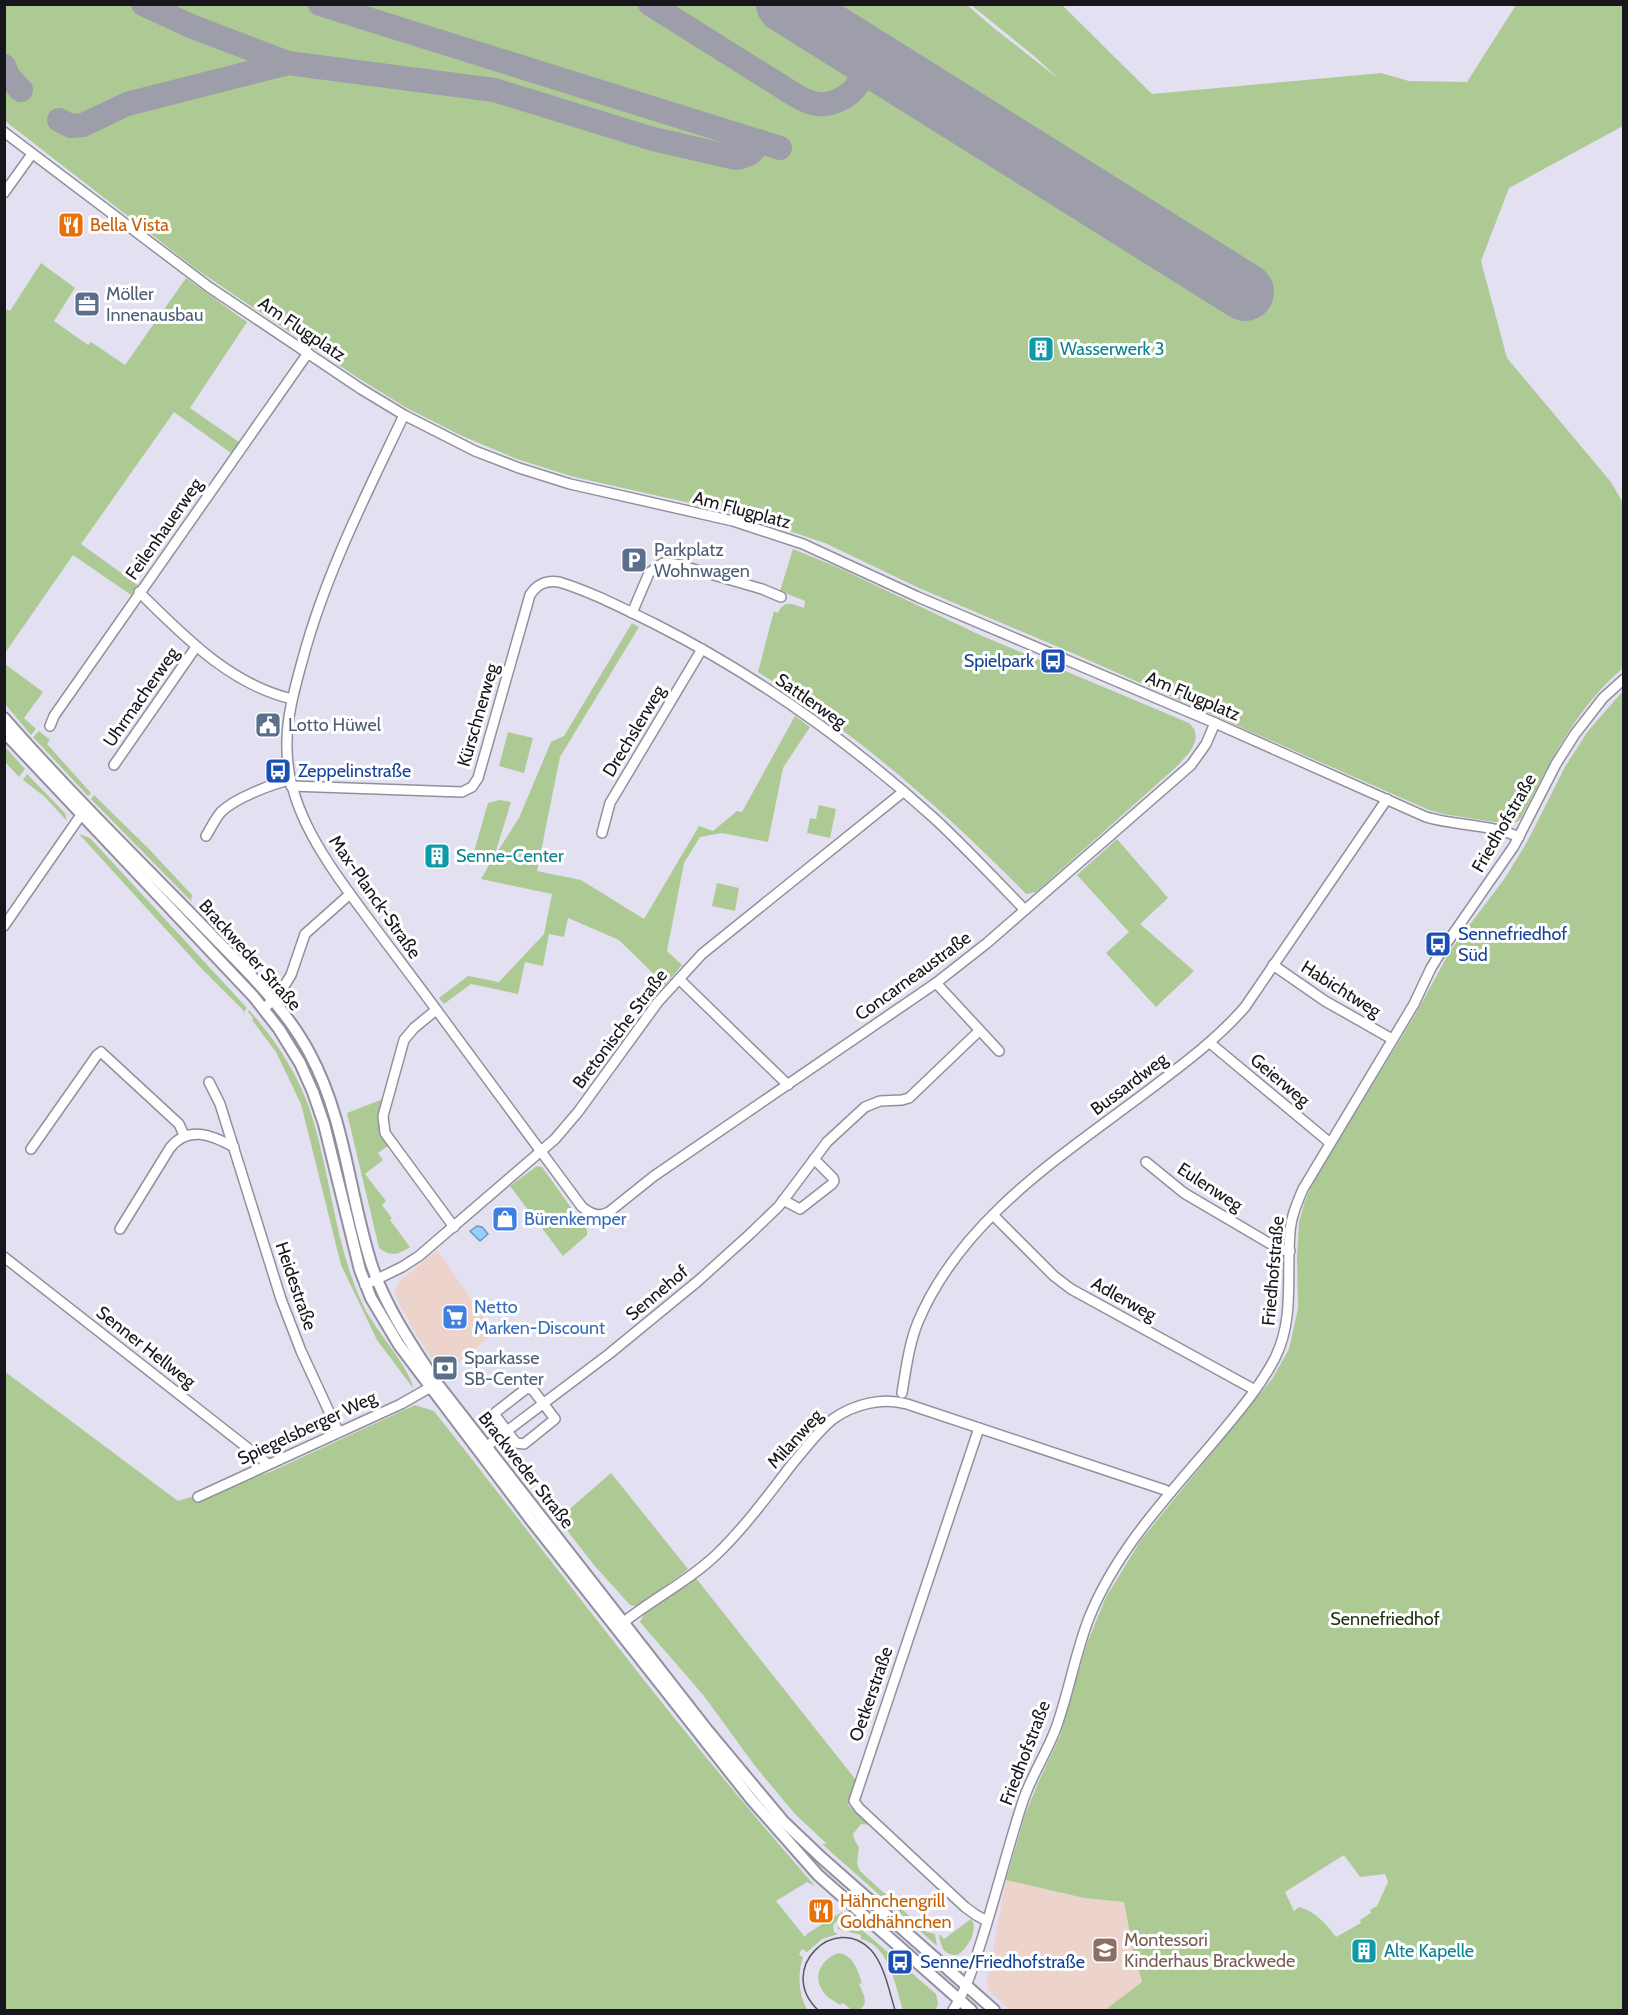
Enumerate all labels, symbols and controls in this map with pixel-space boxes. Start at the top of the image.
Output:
restaurant icon: Bella Vista [56,210,86,240]
place label: Bella Vista [90,214,169,236]
place label: Möller Innenausbau [106,283,203,326]
office icon: Möller Innenausbau [72,289,102,319]
street label: Am Flugplatz [254,292,350,366]
building icon: Wasserwerk 3 [1026,334,1056,364]
place label: Wasserwerk 3 [1060,338,1164,360]
street label: Feilenhauerweg [121,473,208,584]
street label: Am Flugplatz [691,486,794,534]
place label: Parkplatz Wohnwagen [654,539,750,582]
parking icon: Parkplatz Wohnwagen [619,545,649,575]
street label: Uhrmacherweg [99,642,184,751]
bus stop icon: Spielpark [1038,646,1068,676]
place label: Spielpark [964,650,1035,672]
street label: Kürschnerweg [453,660,504,769]
street label: Am Flugplatz [1143,666,1244,726]
street label: Sattlerweg [771,669,851,734]
street label: Drechslerweg [598,680,671,781]
public building icon: Lotto Hüwel [253,710,283,740]
place label: Lotto Hüwel [288,714,382,736]
bus stop icon: Zeppelinstraße [263,756,293,786]
place label: Zeppelinstraße [298,760,411,782]
street label: Friedhofstraße [1467,770,1541,876]
street label: Max-Planck-Straße [324,831,426,963]
building icon: Senne-Center [422,841,452,871]
place label: Senne-Center [456,845,564,867]
street label: Brackweder Straße [194,895,306,1015]
place label: Sennefriedhof Süd [1458,923,1567,966]
street label: Concarneaustraße [851,927,975,1025]
bus stop icon: Sennefriedhof Süd [1423,929,1453,959]
street label: Habichtweg [1297,956,1386,1023]
street label: Bretonische Straße [568,965,672,1093]
street label: Bussardweg [1086,1047,1172,1120]
street label: Geierweg [1246,1049,1315,1112]
street label: Eulenweg [1173,1158,1248,1217]
shop icon: Bürenkemper [490,1204,520,1234]
place label: Bürenkemper [524,1208,627,1230]
street label: Friedhofstraße [1257,1215,1289,1327]
street label: Heidestraße [271,1239,321,1333]
street label: Sennehof [621,1261,693,1325]
street label: Adlerweg [1088,1272,1161,1326]
place label: Netto Marken-Discount [474,1296,605,1339]
street label: Senner Hellweg [92,1301,201,1393]
supermarket icon: Netto Marken-Discount [440,1302,470,1332]
place label: Sparkasse SB-Center [464,1347,544,1390]
bank icon: Sparkasse SB-Center [430,1353,460,1383]
street label: Spiegelsberger Weg [234,1386,381,1470]
street label: Milanweg [763,1404,828,1473]
street label: Brackweder Straße [474,1407,578,1533]
park label: Sennefriedhof [1330,1608,1440,1630]
street label: Oetkerstraße [845,1644,897,1744]
street label: Friedhofstraße [995,1698,1055,1808]
place label: Hähnchengrill Goldhähnchen [840,1890,951,1933]
restaurant icon: Hähnchengrill Goldhähnchen [806,1896,836,1926]
place label: Montessori Kinderhaus Brackwede [1124,1929,1295,1972]
school or university icon: Montessori Kinderhaus Brackwede [1090,1935,1120,1965]
building icon: Alte Kapelle [1349,1936,1379,1966]
place label: Alte Kapelle [1384,1940,1474,1962]
bus stop icon: Senne/Friedhofstraße [885,1947,915,1977]
place label: Senne/Friedhofstraße [920,1951,1085,1973]

